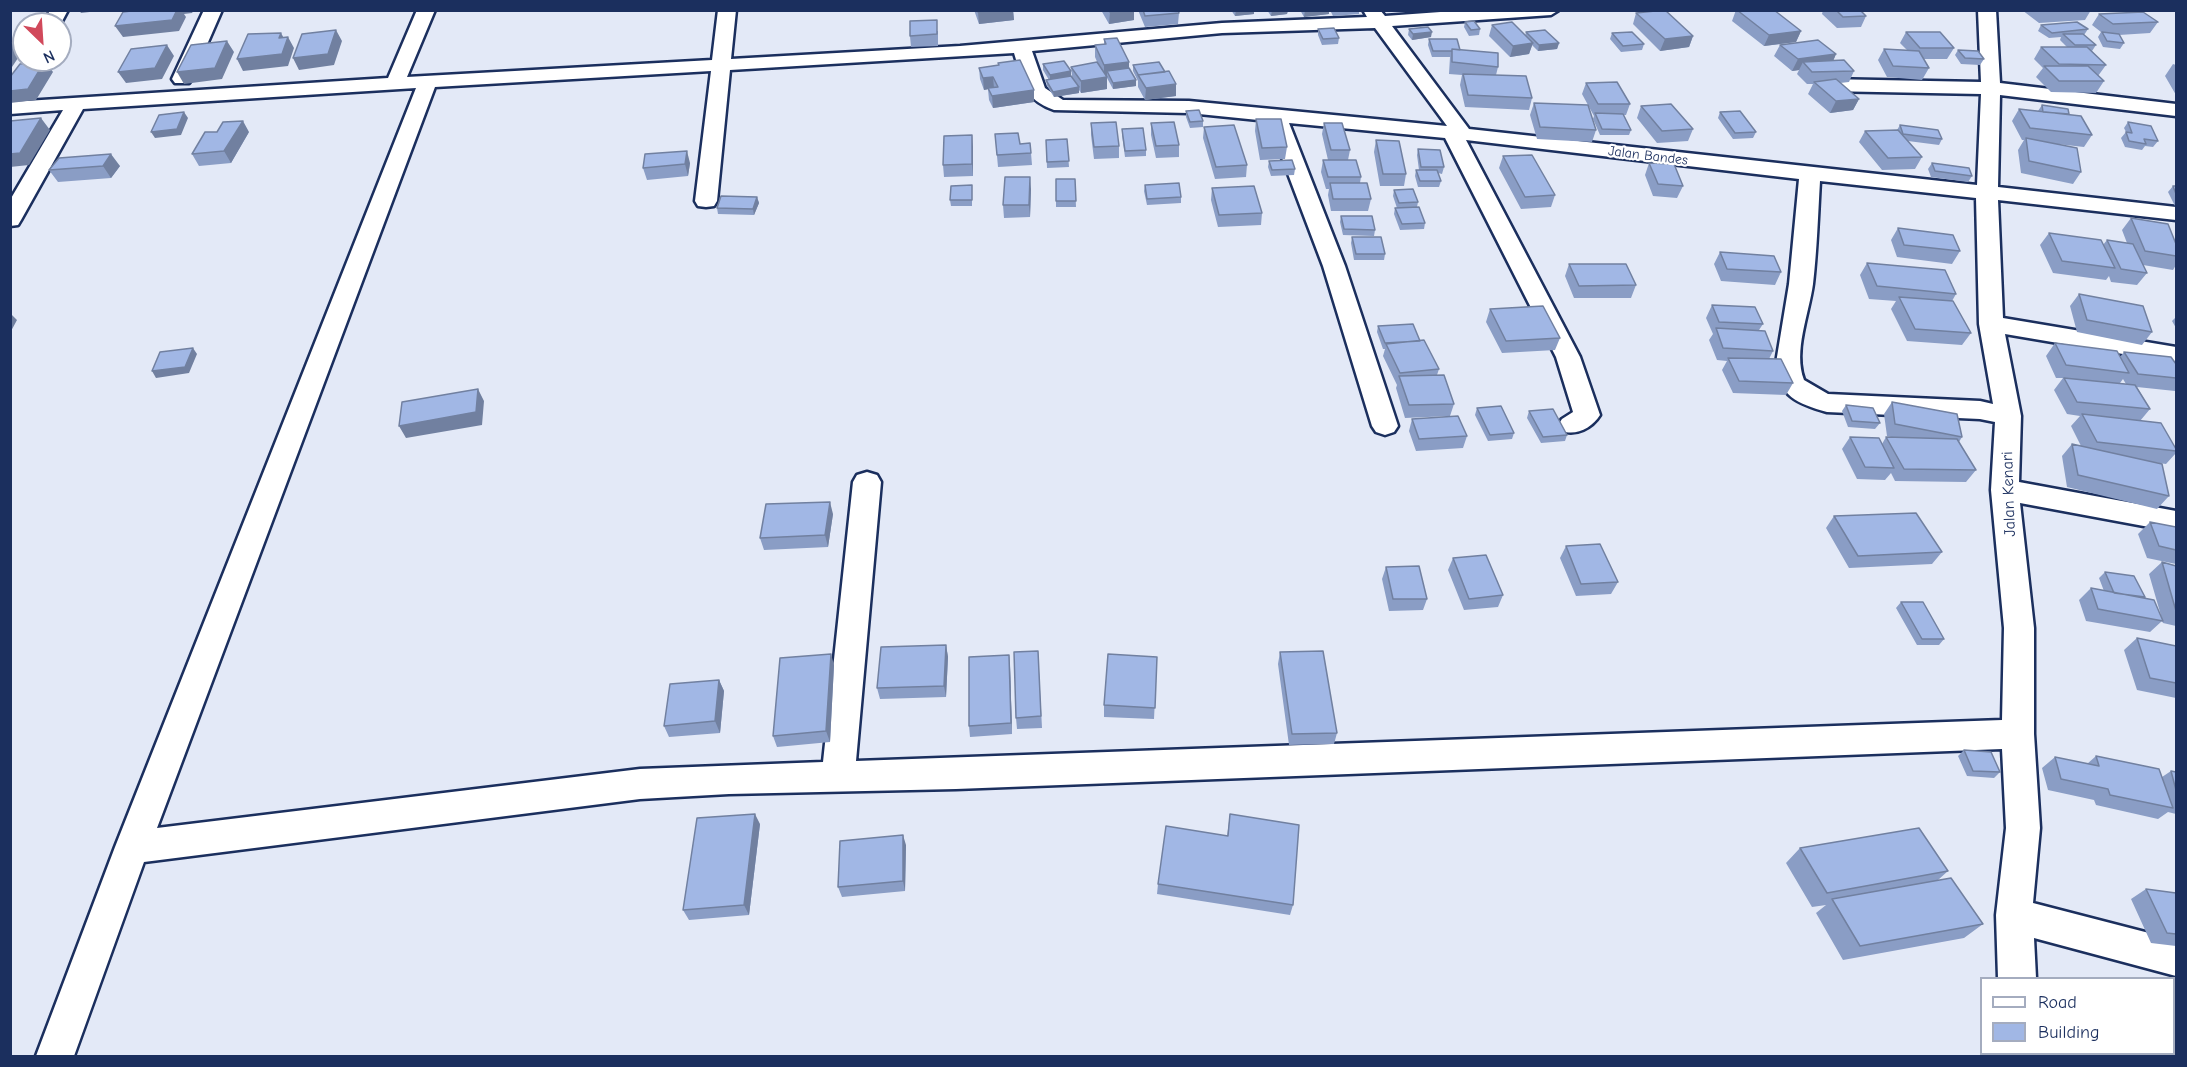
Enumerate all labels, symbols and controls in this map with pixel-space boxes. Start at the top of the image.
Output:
north arrow [12,12,72,72]
text: N [40,46,57,67]
street label: Jalan Bandes [1607,143,1689,169]
street label: Jalan Kenari [1998,451,2020,537]
legend [1980,977,2175,1055]
text: Road [2038,992,2077,1013]
text: Building [2038,1022,2100,1043]

